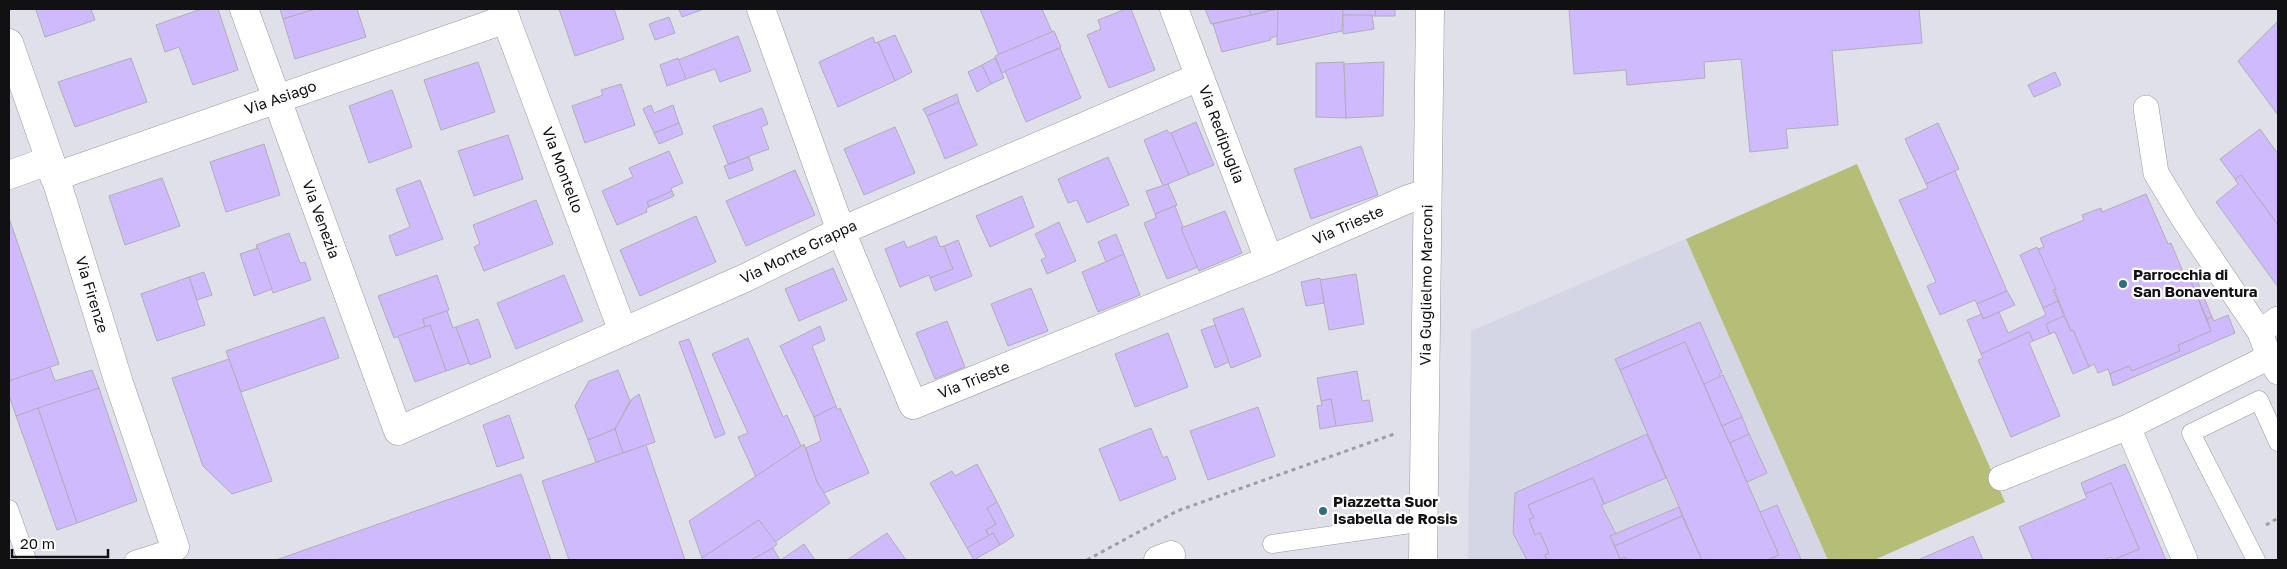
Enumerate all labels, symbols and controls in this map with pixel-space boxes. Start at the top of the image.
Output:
street label: Via Asiago [242,76,319,118]
street label: Via Redipuglia [1196,83,1249,185]
street label: Via Montello [539,124,588,215]
street label: Via Venezia [299,177,344,261]
street label: Via Trieste [1309,201,1386,248]
street label: Via Guglielmo Marconi [1415,204,1436,366]
street label: Via Monte Grappa [737,215,859,287]
street label: Via Firenze [72,254,113,335]
place label: Parrocchia di San Bonaventura [2133,265,2258,300]
marker: Parrocchia di San Bonaventura [2117,278,2129,290]
street label: Via Trieste [935,357,1012,402]
place label: Piazzetta Suor Isabella de Rosis [1333,492,1458,527]
marker: Piazzetta Suor Isabella de Rosis [1317,505,1329,517]
scale bar [12,526,109,558]
text: 20 m [20,534,55,552]

